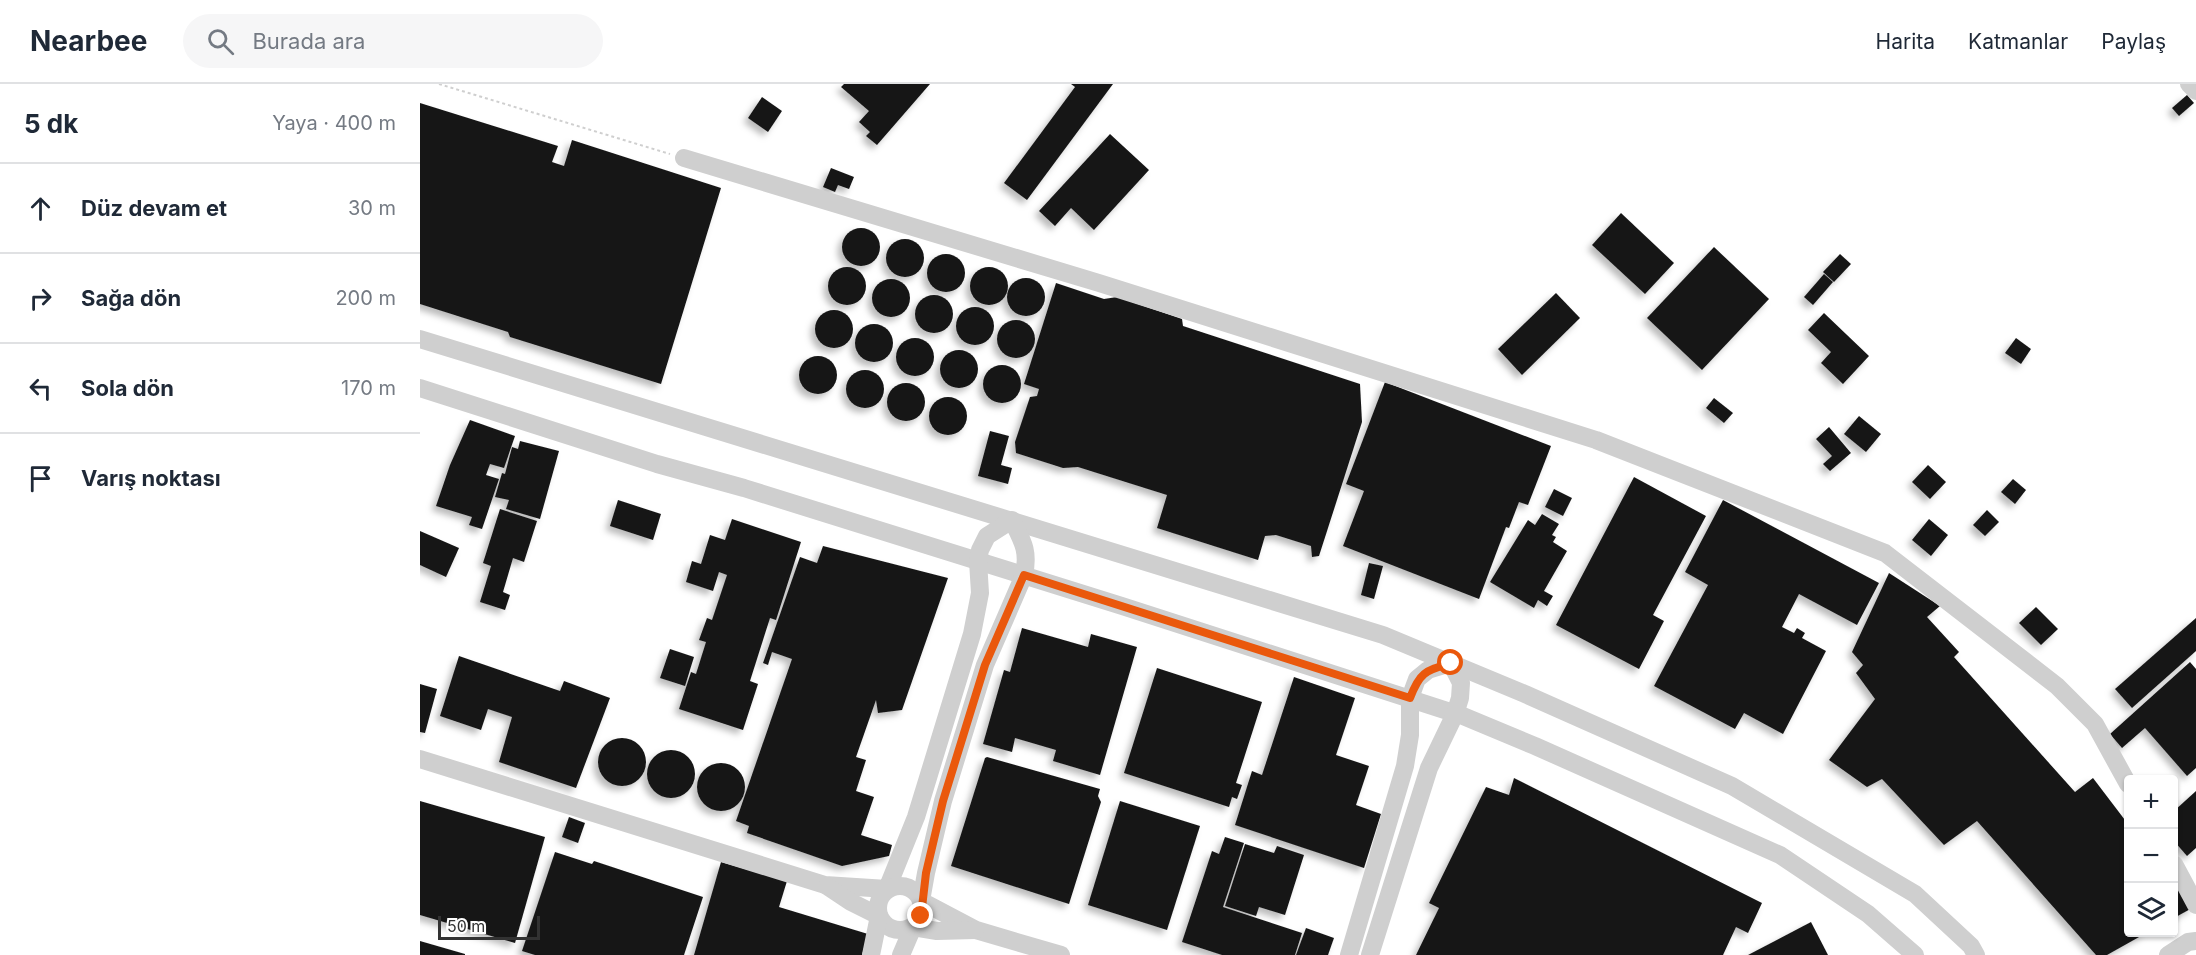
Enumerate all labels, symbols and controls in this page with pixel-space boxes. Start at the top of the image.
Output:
search box [183,14,603,68]
text: Nearbee [30,24,147,58]
icon: search [204,25,237,58]
text: Burada ara [252,28,365,54]
text: Harita [1876,29,1935,54]
text: Katmanlar [1968,29,2068,54]
text: Paylaş [2101,29,2166,54]
text: 5 dk [24,108,78,139]
text: Yaya · 400 m [272,111,396,135]
icon: ahead [24,192,57,225]
text: Düz devam et [81,195,227,221]
text: 30 m [348,196,396,220]
icon: right [24,282,57,315]
text: Sağa dön [81,285,181,311]
text: 200 m [335,286,396,310]
icon: left [24,372,57,405]
text: Sola dön [81,375,174,401]
text: 170 m [341,376,396,400]
icon: arrive [24,462,57,495]
text: Varış noktası [81,465,221,491]
route start [1437,649,1463,675]
map controls [2124,775,2178,937]
button: + [2124,775,2178,829]
button: − [2124,829,2178,883]
button: layers [2124,883,2178,937]
route end [907,902,933,928]
scale bar [438,913,540,940]
text: 50 m [447,916,485,936]

